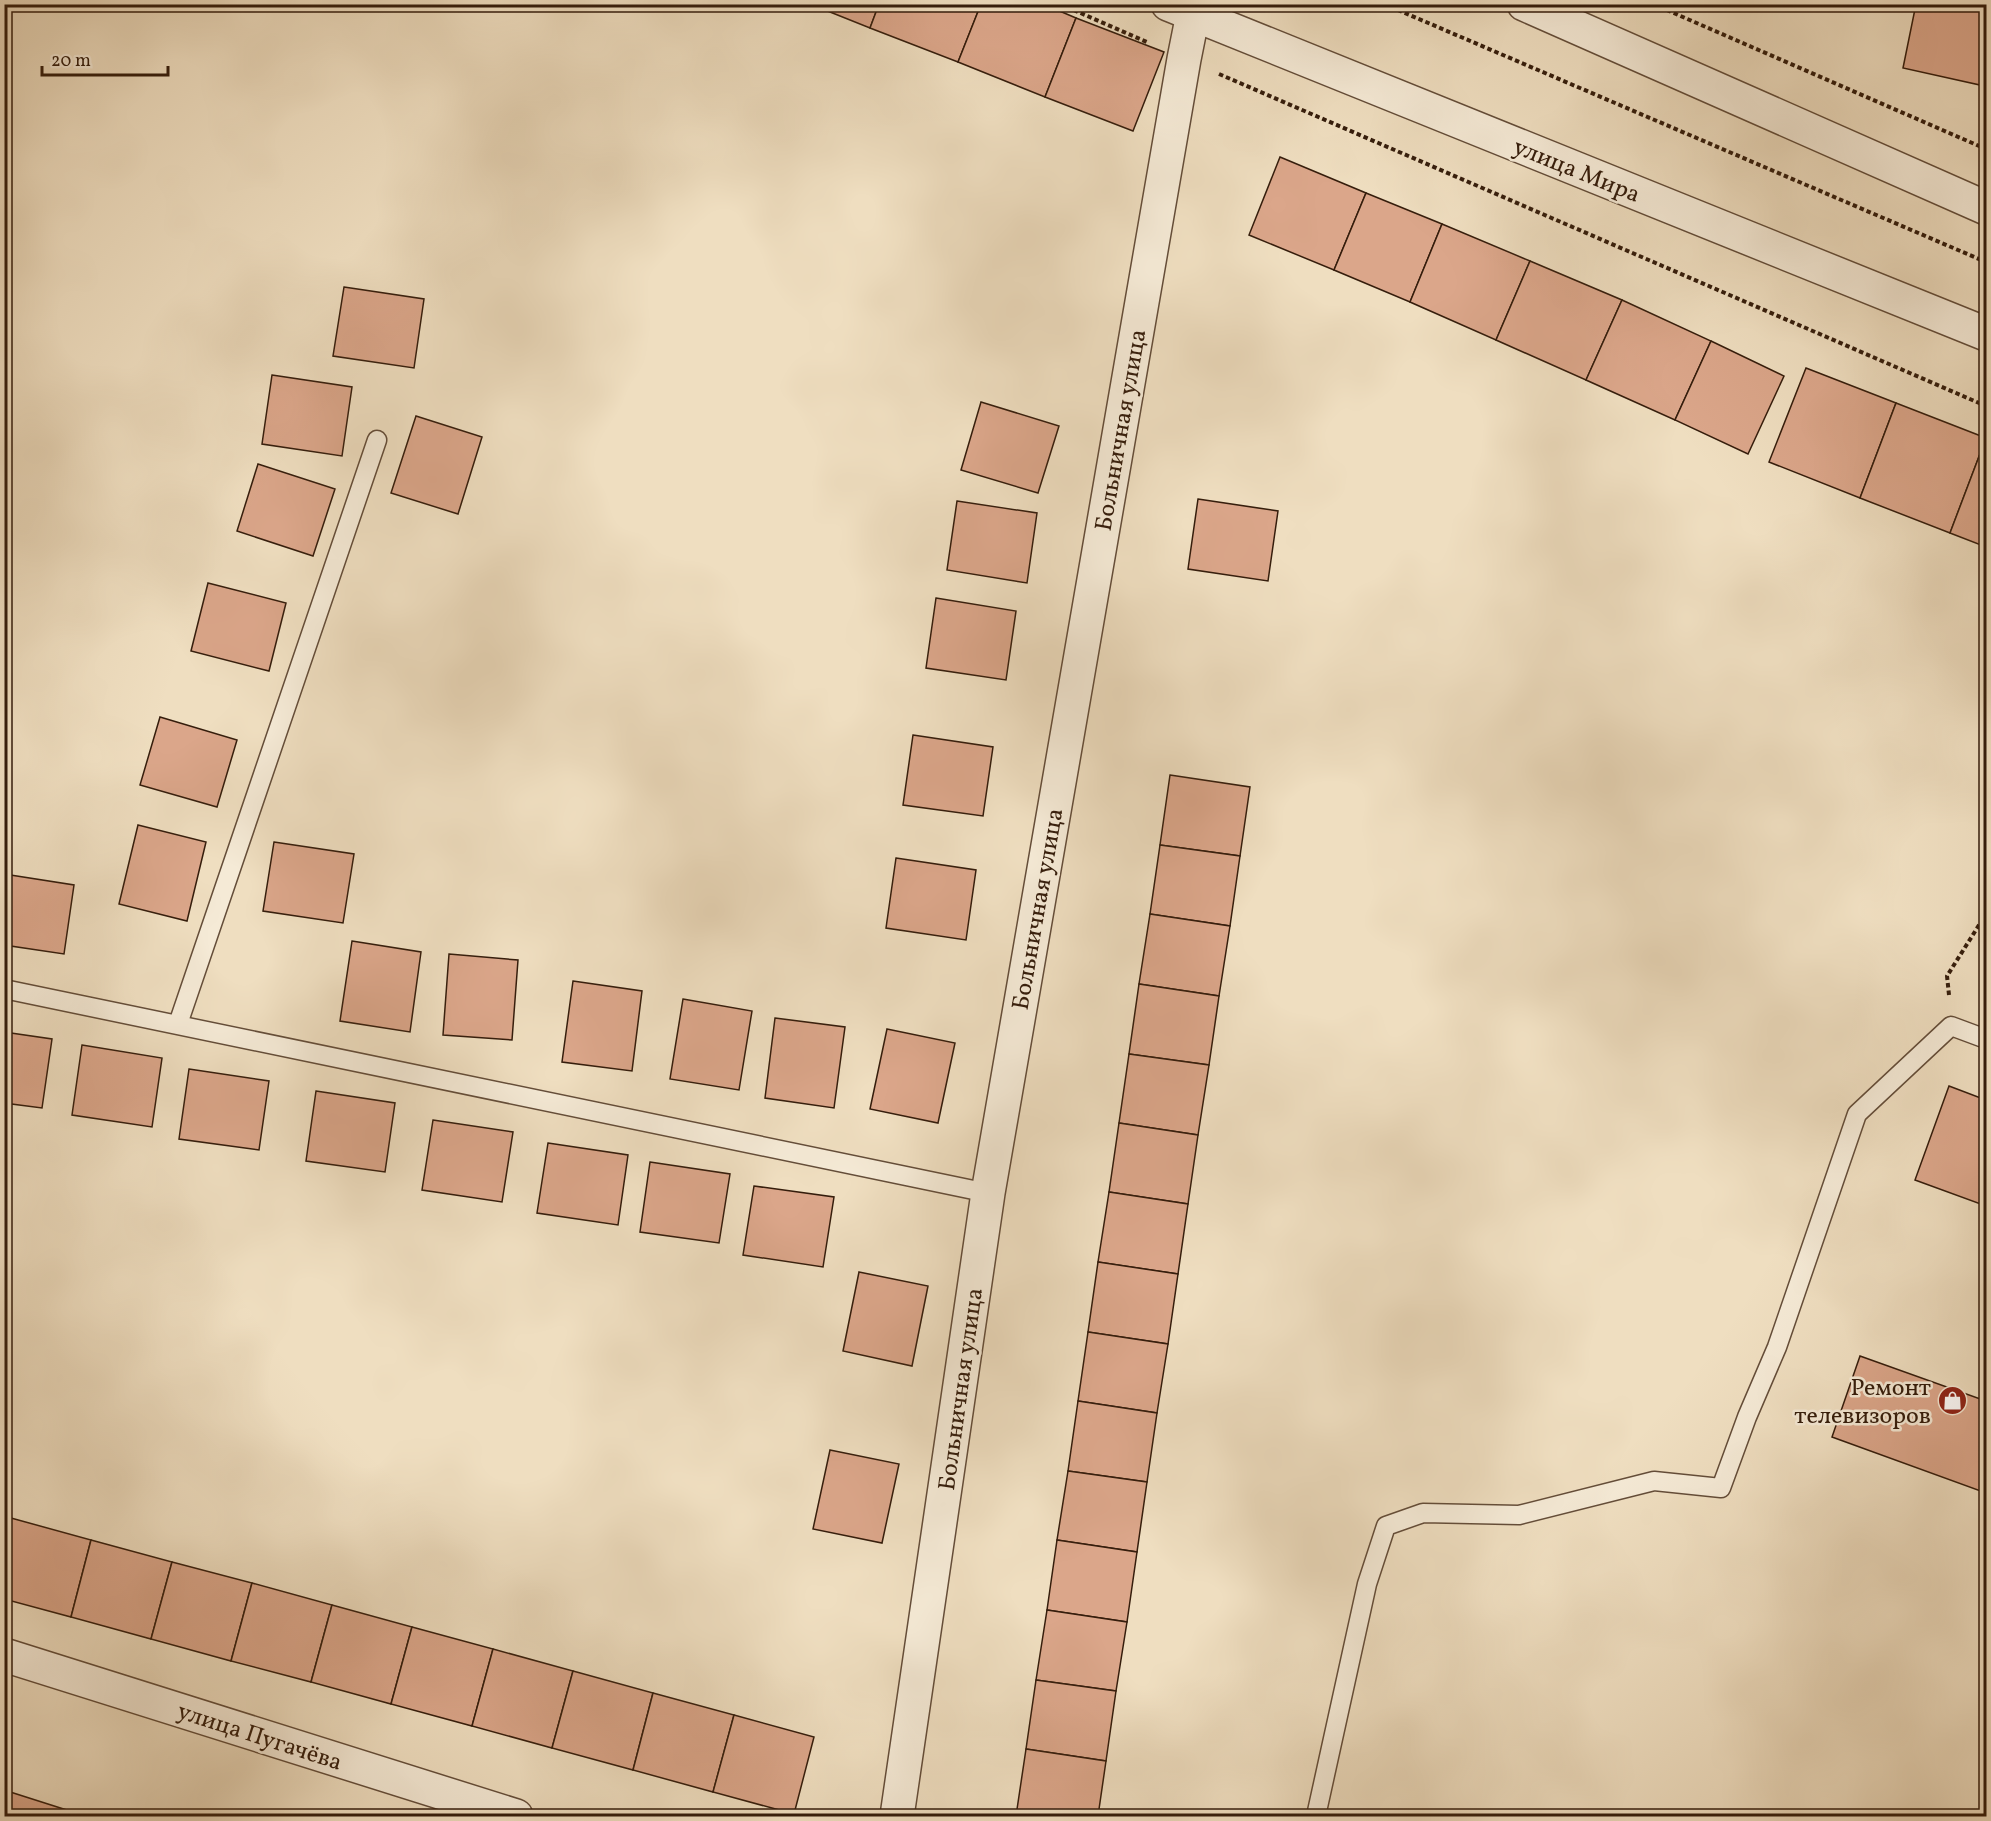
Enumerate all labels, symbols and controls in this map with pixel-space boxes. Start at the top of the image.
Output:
scale bar [42,39,168,77]
text: 20 m [51,49,91,74]
street label: улица Мира [1508,131,1645,213]
street label: Больничная улица [1087,327,1156,534]
street label: Больничная улица [1004,806,1073,1013]
street label: Больничная улица [931,1286,993,1493]
place label: Ремонт телевизоров [1794,1372,1931,1434]
shop icon: Ремонт телевизоров [1936,1385,1968,1417]
street label: улица Пугачёва [173,1695,346,1781]

